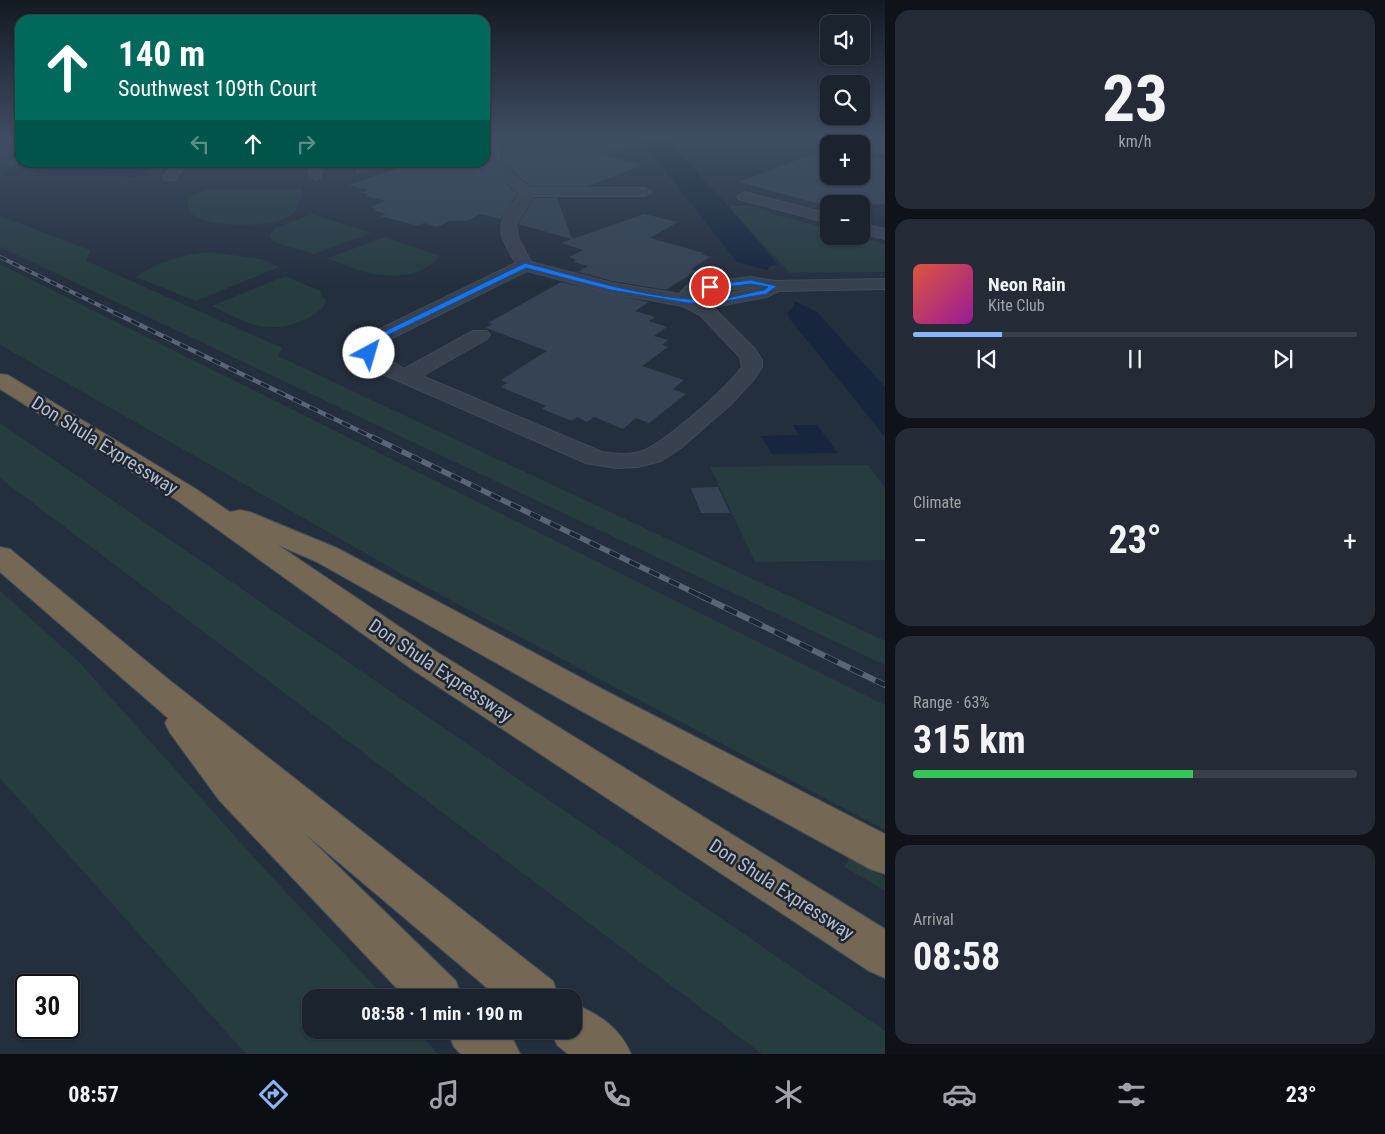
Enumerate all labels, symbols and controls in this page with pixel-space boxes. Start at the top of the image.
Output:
map controls [820,15,870,245]
button: sound [820,15,870,65]
text: 140 m [118,34,205,75]
icon: ahead [35,35,100,100]
text: 23 [1102,61,1168,137]
button: search [820,75,870,125]
text: Southwest 109th Court [118,76,317,101]
icon: left [186,130,214,158]
icon: ahead [239,130,267,158]
icon: right [292,130,320,158]
text: km/h [1119,132,1151,151]
button: + [820,135,870,185]
button: − [820,195,870,245]
pin [689,266,731,308]
icon: arrive [696,273,724,301]
text: Neon Rain [988,273,1066,296]
text: Kite Club [988,296,1045,315]
position arrow [342,326,394,378]
icon: previous [973,345,1001,373]
icon: pause [1121,345,1149,373]
icon: next [1269,345,1297,373]
street label: Don Shula Expressway [27,391,182,500]
text: Climate [913,493,961,512]
text: 23° [1108,518,1162,562]
text: − [913,524,927,557]
text: + [1343,524,1357,557]
street label: Don Shula Expressway [365,614,517,727]
text: Range · 63% [913,693,989,712]
text: 315 km [913,718,1026,762]
street label: Don Shula Expressway [705,834,859,945]
text: Arrival [913,910,954,929]
text: 08:58 [913,935,1000,979]
speed limit sign: 30 [15,974,80,1039]
text: 08:58 · 1 min · 190 m [361,1002,523,1025]
icon: directions [256,1077,291,1112]
icon: music [427,1077,462,1112]
icon: phone [599,1077,634,1112]
icon: climate [771,1077,806,1112]
icon: car [942,1077,977,1112]
icon: filters [1114,1077,1149,1112]
text: 08:57 [68,1082,119,1107]
text: 23° [1286,1082,1317,1107]

